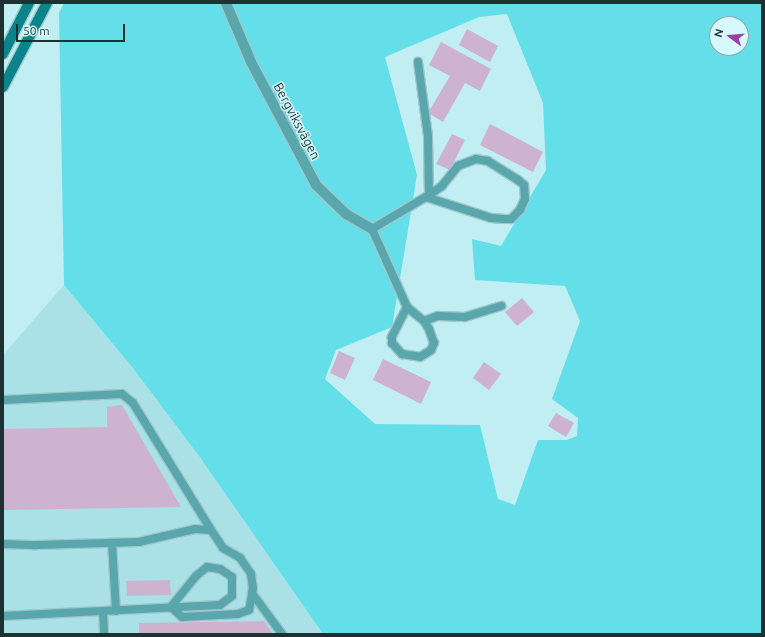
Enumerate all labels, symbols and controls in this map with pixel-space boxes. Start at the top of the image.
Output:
scale bar [18,16,127,42]
north arrow [709,16,749,56]
text: 50 m [23,24,50,37]
text: N [712,27,725,39]
street label: Bergviksvägen [270,80,324,162]

